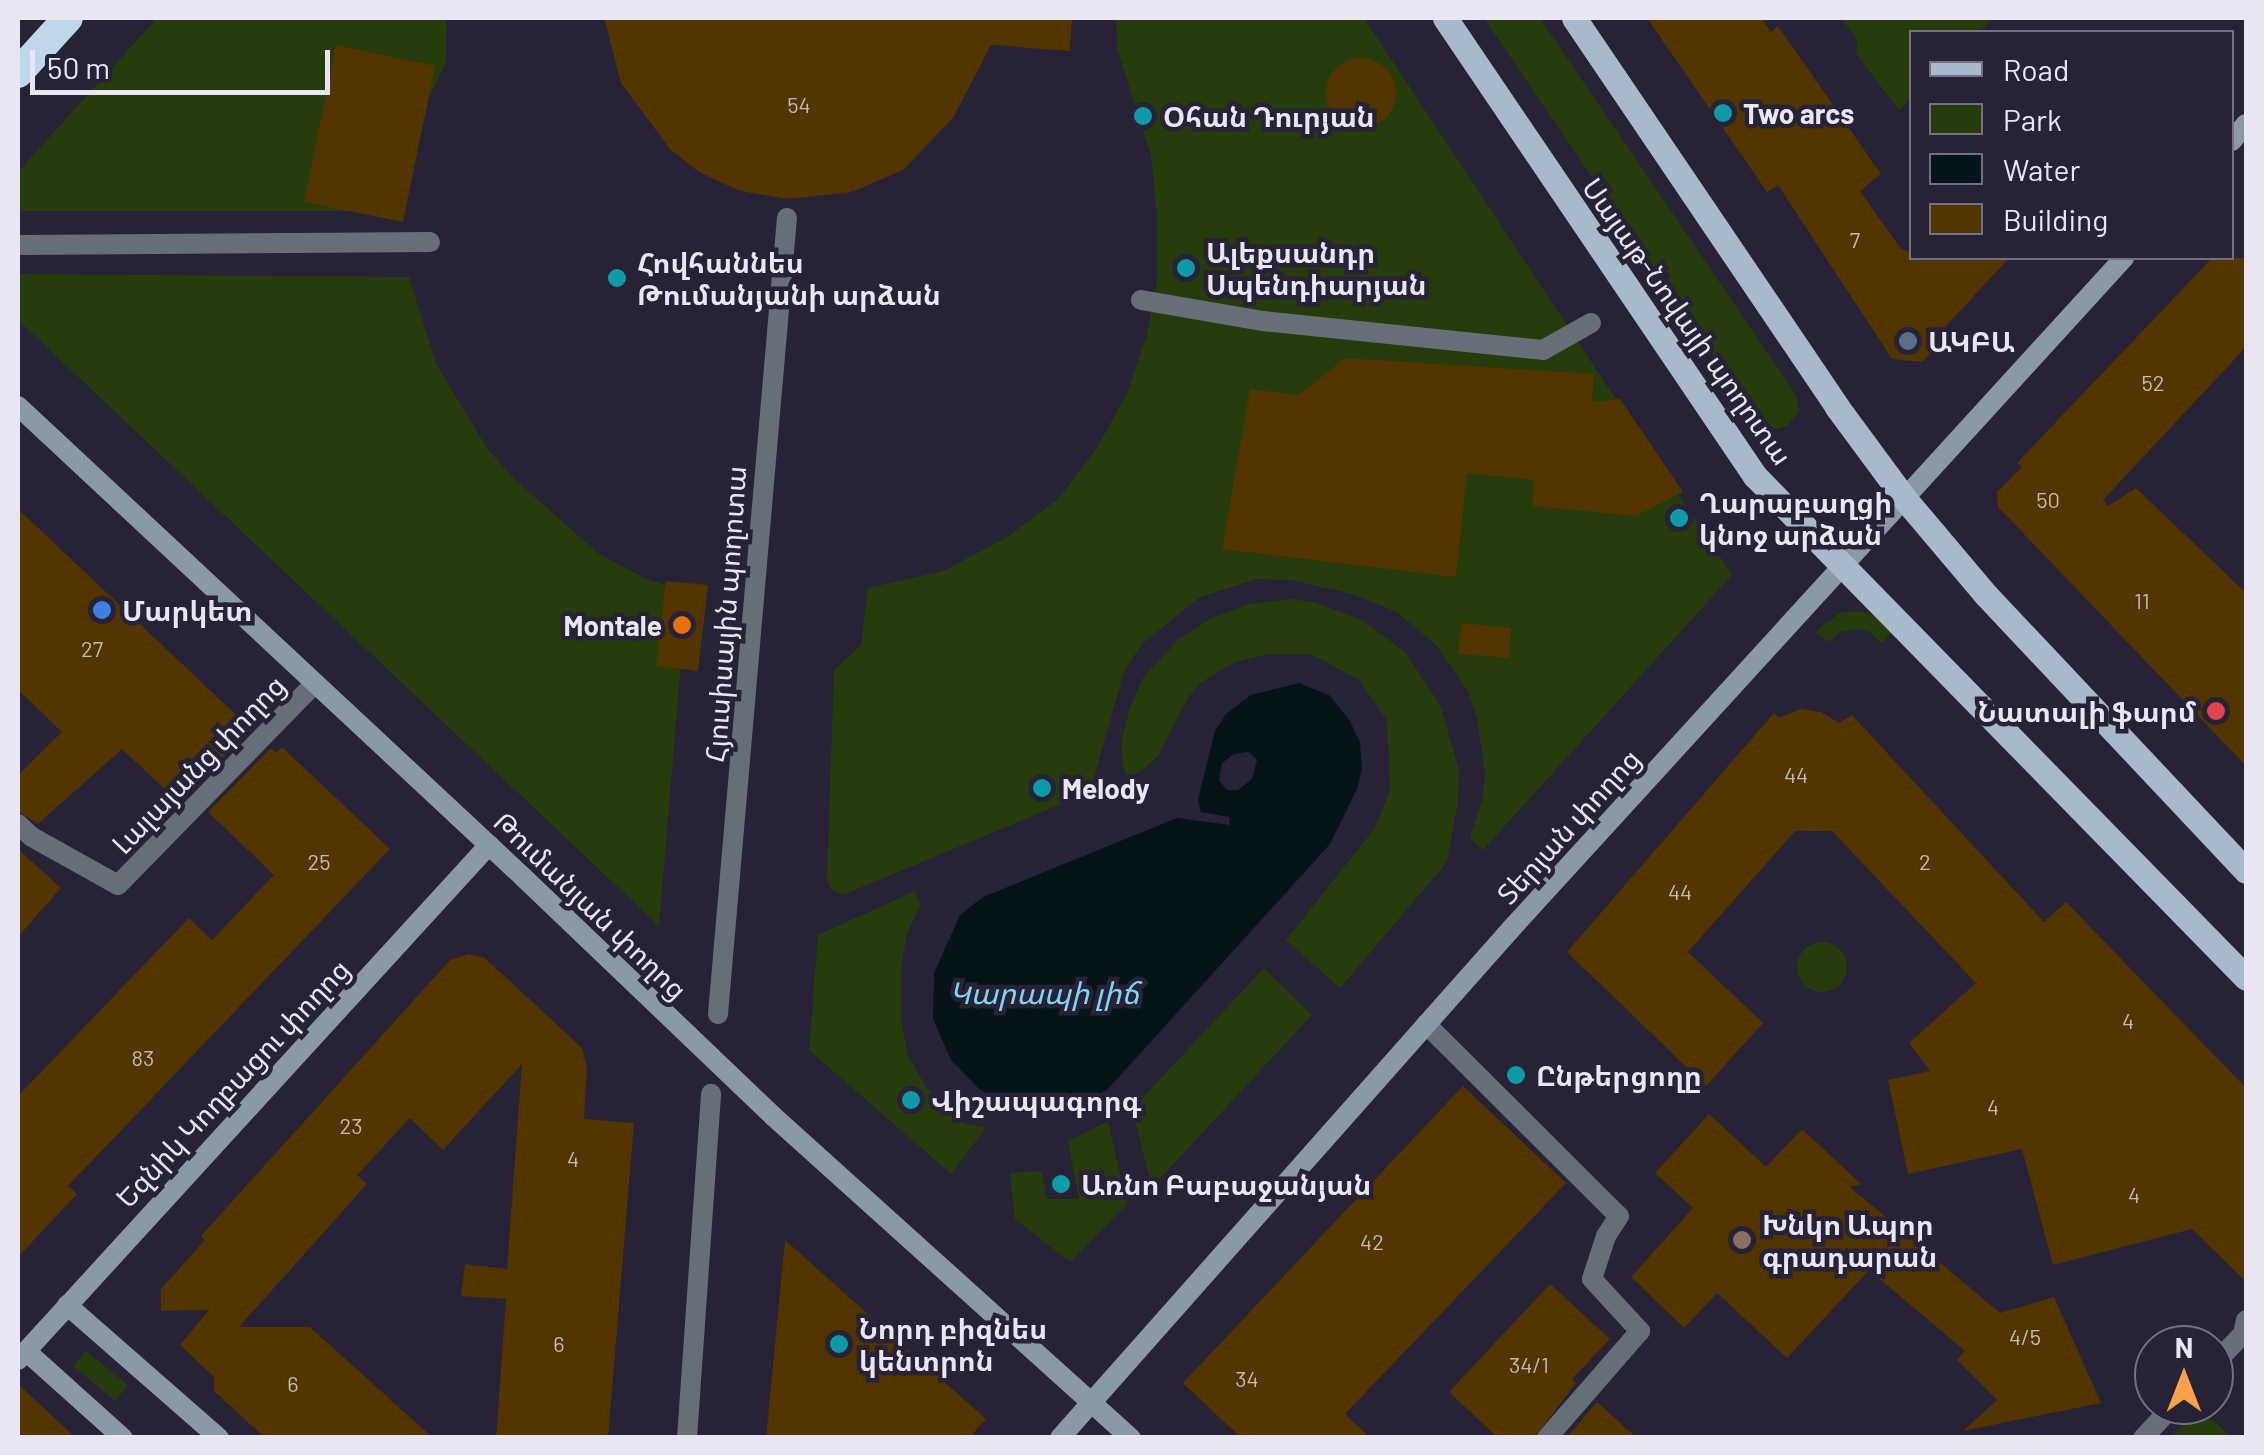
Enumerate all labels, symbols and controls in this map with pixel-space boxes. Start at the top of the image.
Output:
scale bar [35,30,335,92]
legend [1909,30,2234,260]
text: 50 m [47,49,110,85]
text: Road [2003,51,2069,87]
house number: 54 [787,92,811,118]
place label: Two arcs [1743,96,1854,130]
place label: Օհան Դուրյան [1163,99,1375,133]
text: Park [2003,101,2062,137]
marker: Two arcs [1712,102,1734,124]
marker: Օհան Դուրյան [1132,105,1154,127]
text: Water [2003,151,2081,187]
street label: Սայաթ-Նովայի պողոտա [1576,171,1800,471]
text: Building [2003,201,2108,237]
house number: 7 [1850,227,1860,253]
place label: Ալեքսանդր Սպենդիարյան [1206,235,1427,301]
place label: Հովհաննես Թումանյանի արձան [637,245,941,311]
marker: Ալեքսանդր Սպենդիարյան [1175,257,1197,279]
marker: Հովհաննես Թումանյանի արձան [606,267,628,289]
place label: ԱԿԲԱ [1928,324,2014,358]
marker: ԱԿԲԱ [1897,330,1919,352]
house number: 52 [2141,370,2165,396]
street label: Հյուսիսային պողոտա [698,465,752,763]
place label: Ղարաբաղցի կնոջ արձան [1699,485,1892,551]
house number: 50 [2036,487,2060,513]
marker: Ղարաբաղցի կնոջ արձան [1668,507,1690,529]
house number: 11 [2134,588,2150,614]
place label: Մարկետ [122,593,252,627]
marker: Մարկետ [91,599,113,621]
place label: Montale [564,608,662,642]
marker: Montale [671,614,693,636]
house number: 27 [81,636,103,662]
street label: Լալայանց փողոց [104,668,292,860]
place label: Նատալի ֆարմ [1978,694,2196,728]
marker: Նատալի ֆարմ [2205,700,2227,722]
street label: Տերյան փողոց [1490,741,1646,911]
house number: 44 [1784,762,1808,788]
place label: Melody [1062,771,1150,805]
marker: Melody [1031,777,1053,799]
street label: Թումանյան փողոց [487,804,695,1006]
house number: 25 [307,849,331,875]
house number: 2 [1919,849,1931,875]
house number: 44 [1668,879,1692,905]
street label: Եզնիկ Կողբացու փողոց [108,952,356,1214]
water label: Կարապի լիճ [949,974,1139,1010]
house number: 4 [2122,1008,2134,1034]
house number: 83 [132,1045,154,1071]
place label: Ընթերցողը [1536,1058,1702,1092]
marker: Ընթերցողը [1505,1064,1527,1086]
place label: Վիշապագորգ [931,1083,1141,1117]
marker: Վիշապագորգ [900,1089,922,1111]
house number: 4 [1987,1094,1999,1120]
house number: 23 [340,1113,362,1139]
house number: 4 [567,1146,579,1172]
place label: Առնո Բաբաջանյան [1081,1167,1371,1201]
marker: Առնո Բաբաջանյան [1050,1173,1072,1195]
house number: 4 [2128,1182,2140,1208]
place label: Խնկո Ապոր գրադարան [1762,1207,1937,1273]
house number: 42 [1360,1229,1384,1255]
marker: Խնկո Ապոր գրադարան [1731,1229,1753,1251]
place label: Նորդ բիզնես կենտրոն [859,1311,1047,1377]
house number: 4/5 [2009,1324,2041,1350]
north arrow [2134,1325,2234,1425]
text: N [2175,1330,2193,1364]
house number: 6 [553,1331,565,1357]
marker: Նորդ բիզնես կենտրոն [828,1333,850,1355]
house number: 34/1 [1509,1352,1549,1378]
house number: 34 [1235,1366,1259,1392]
house number: 6 [287,1371,299,1397]

